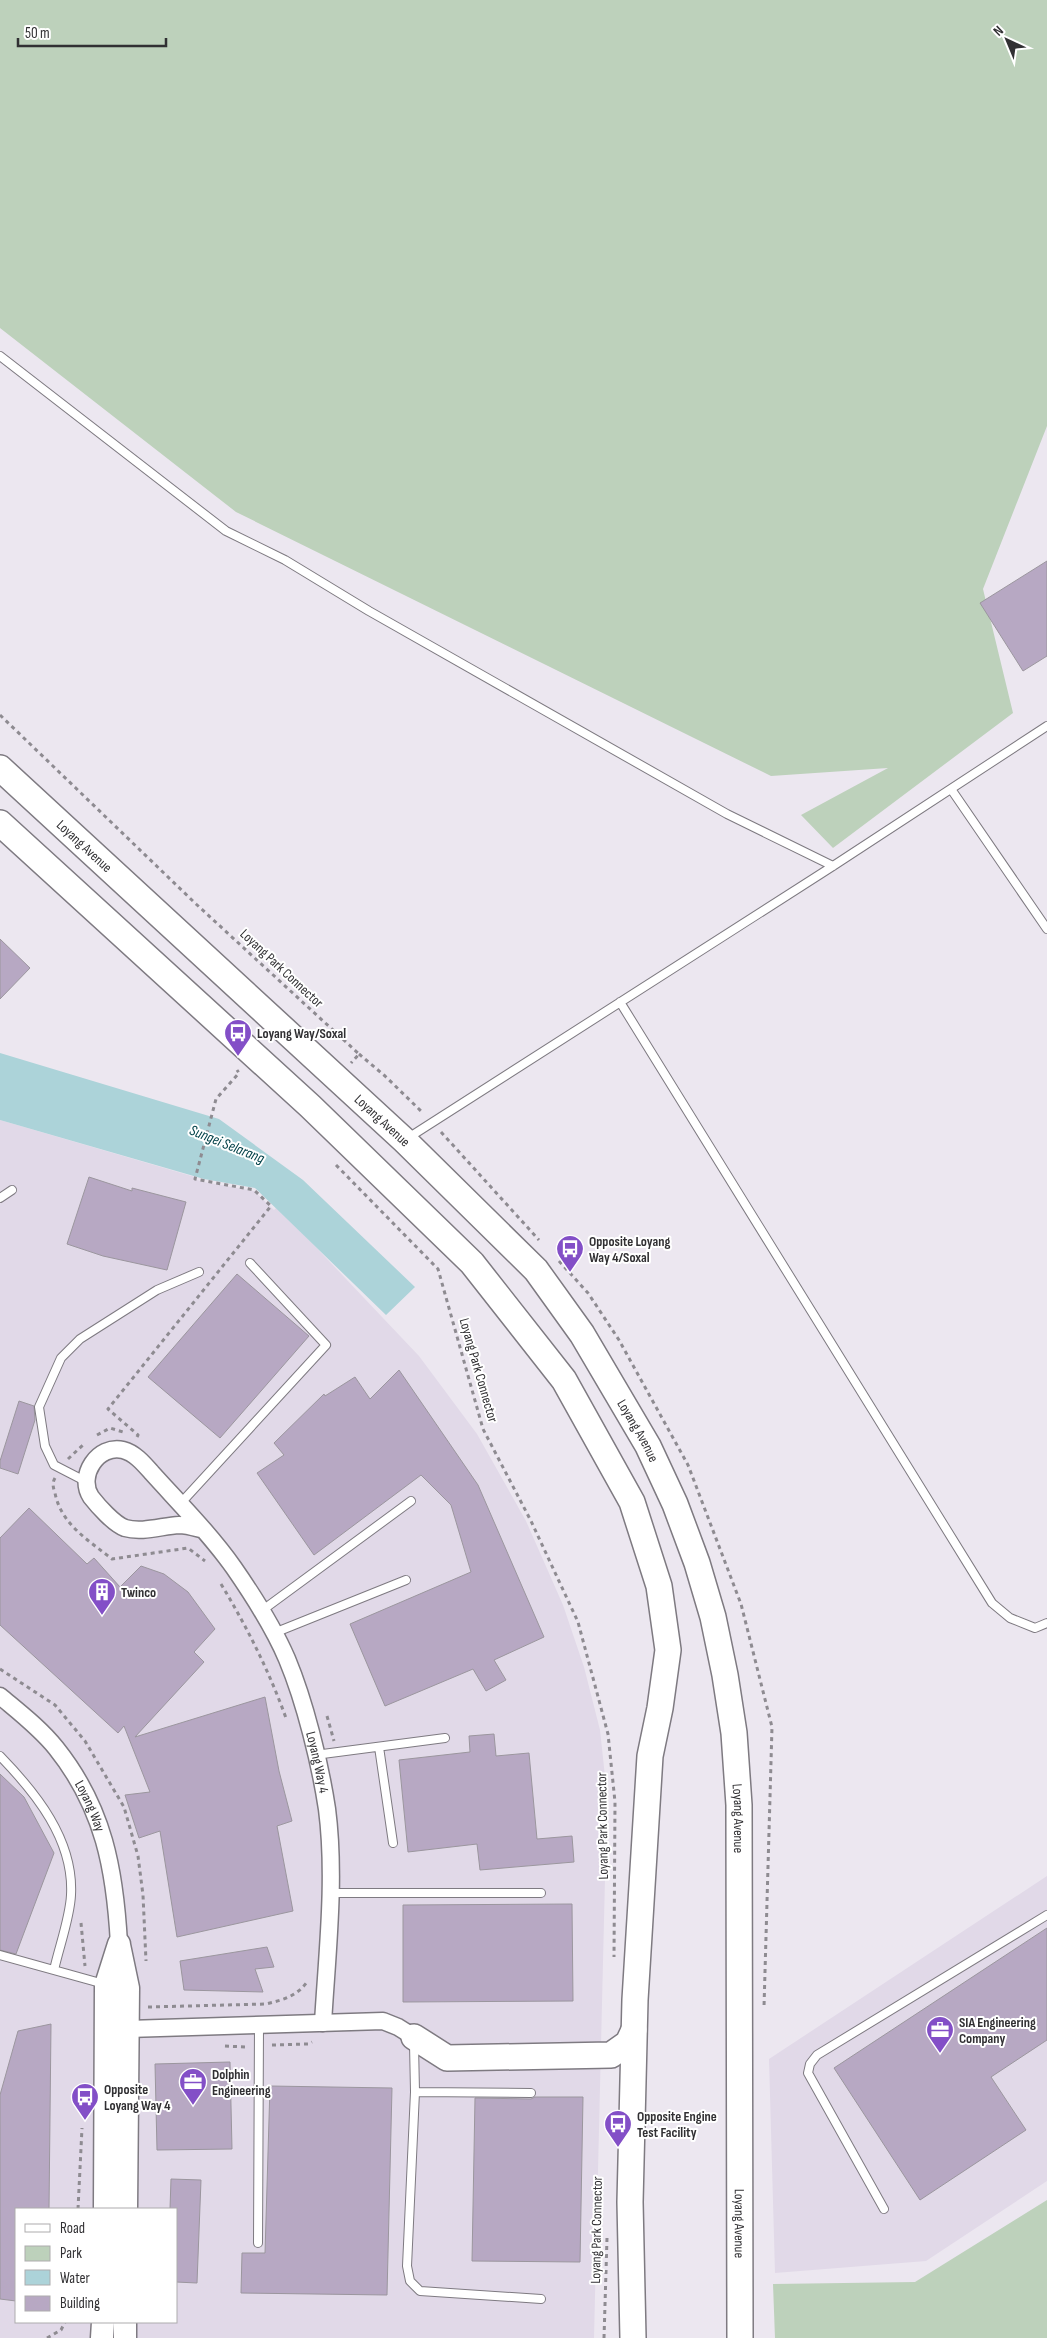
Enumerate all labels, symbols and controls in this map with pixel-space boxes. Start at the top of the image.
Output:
scale bar [18,15,165,47]
north arrow [982,15,1032,65]
text: N [990,22,1007,40]
text: 50 m [25,24,50,43]
street label: Loyang Avenue [53,817,116,876]
street label: Loyang Park Connector [237,926,327,1011]
bus stop icon: Loyang Way/Soxal [223,1018,253,1057]
place label: Loyang Way/Soxal [257,1025,346,1042]
street label: Loyang Avenue [351,1091,414,1150]
water label: Sungei Selarang [187,1121,267,1168]
place label: Opposite Loyang Way 4/Soxal [589,1233,670,1266]
bus stop icon: Opposite Loyang Way 4/Soxal [555,1234,585,1273]
street label: Loyang Park Connector [456,1316,501,1424]
street label: Loyang Avenue [613,1396,662,1465]
building icon: Twinco [87,1577,117,1616]
place label: Twinco [121,1584,156,1601]
street label: Loyang Way 4 [302,1730,332,1795]
street label: Loyang Park Connector [593,1772,612,1880]
street label: Loyang Way [71,1777,109,1834]
street label: Loyang Avenue [729,1783,747,1853]
place label: SIA Engineering Company [959,2014,1036,2047]
office icon: SIA Engineering Company [925,2015,955,2054]
place label: Dolphin Engineering [212,2066,271,2099]
office icon: Dolphin Engineering [178,2067,208,2106]
place label: Opposite Loyang Way 4 [104,2081,171,2114]
bus stop icon: Opposite Loyang Way 4 [70,2082,100,2121]
place label: Opposite Engine Test Facility [637,2108,717,2141]
bus stop icon: Opposite Engine Test Facility [603,2109,633,2148]
street label: Loyang Park Connector [587,2176,606,2284]
street label: Loyang Avenue [731,2189,748,2258]
legend [15,2208,178,2323]
text: Road [60,2219,85,2238]
text: Park [60,2244,82,2263]
text: Water [60,2269,91,2288]
text: Building [60,2294,100,2313]

